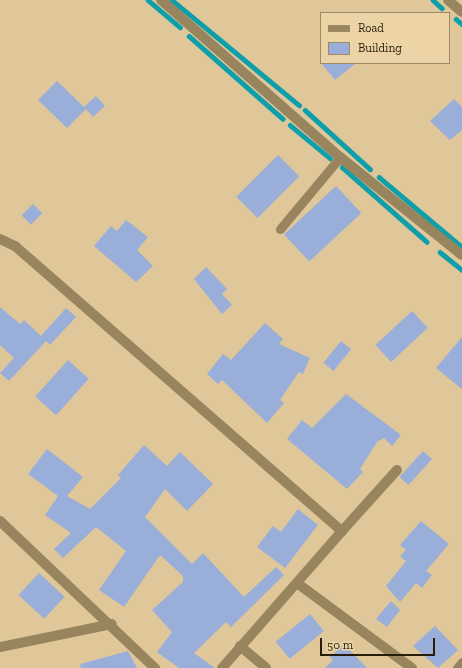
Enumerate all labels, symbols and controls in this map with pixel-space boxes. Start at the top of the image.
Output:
legend [320,12,450,64]
text: Road [358,21,384,35]
text: Building [358,41,402,55]
scale bar [322,630,437,656]
text: 50 m [327,638,353,652]

